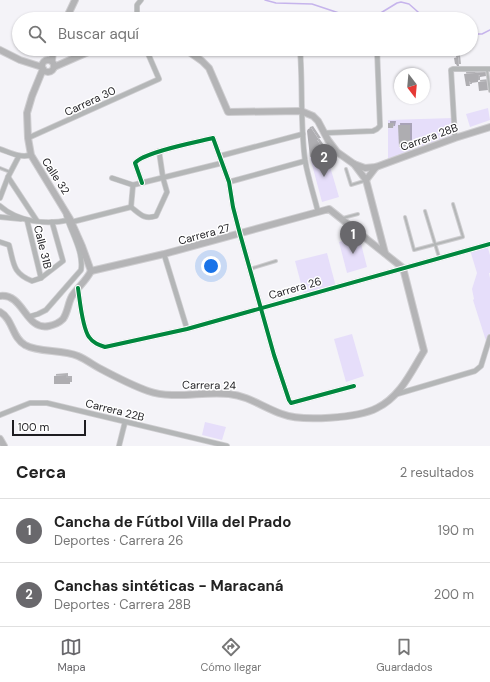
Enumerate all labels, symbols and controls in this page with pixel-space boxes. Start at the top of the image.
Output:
search box [12,12,478,56]
icon: search [26,23,48,45]
text: Buscar aquí [58,24,139,44]
north arrow [394,68,430,104]
street label: Carrera 30 [62,83,118,119]
street label: Carrera 28B [398,120,460,154]
pin: 2 [311,144,337,177]
street label: Calle 32 [39,155,73,197]
street label: Carrera 27 [177,220,232,248]
pin: 1 [340,221,366,254]
street label: Calle 31B [31,224,55,271]
your location [201,256,221,276]
street label: Carrera 26 [267,274,323,302]
street label: Carrera 24 [182,378,236,392]
street label: Carrera 22B [84,396,146,424]
scale bar [12,418,86,437]
text: 100 m [18,420,49,434]
text: Cerca [16,461,66,483]
text: 2 resultados [400,464,474,481]
text: Cancha de Fútbol Villa del Prado [54,512,291,532]
text: 1 [27,522,31,539]
text: 190 m [438,522,474,539]
text: Deportes · Carrera 26 [54,532,183,549]
text: Canchas sintéticas - Maracaná [54,576,283,596]
text: 2 [25,586,33,603]
text: 200 m [434,586,474,603]
text: Deportes · Carrera 28B [54,596,191,613]
tab: Mapa [57,636,86,674]
tab: Cómo llegar [200,636,261,674]
tab: Guardados [376,636,433,674]

